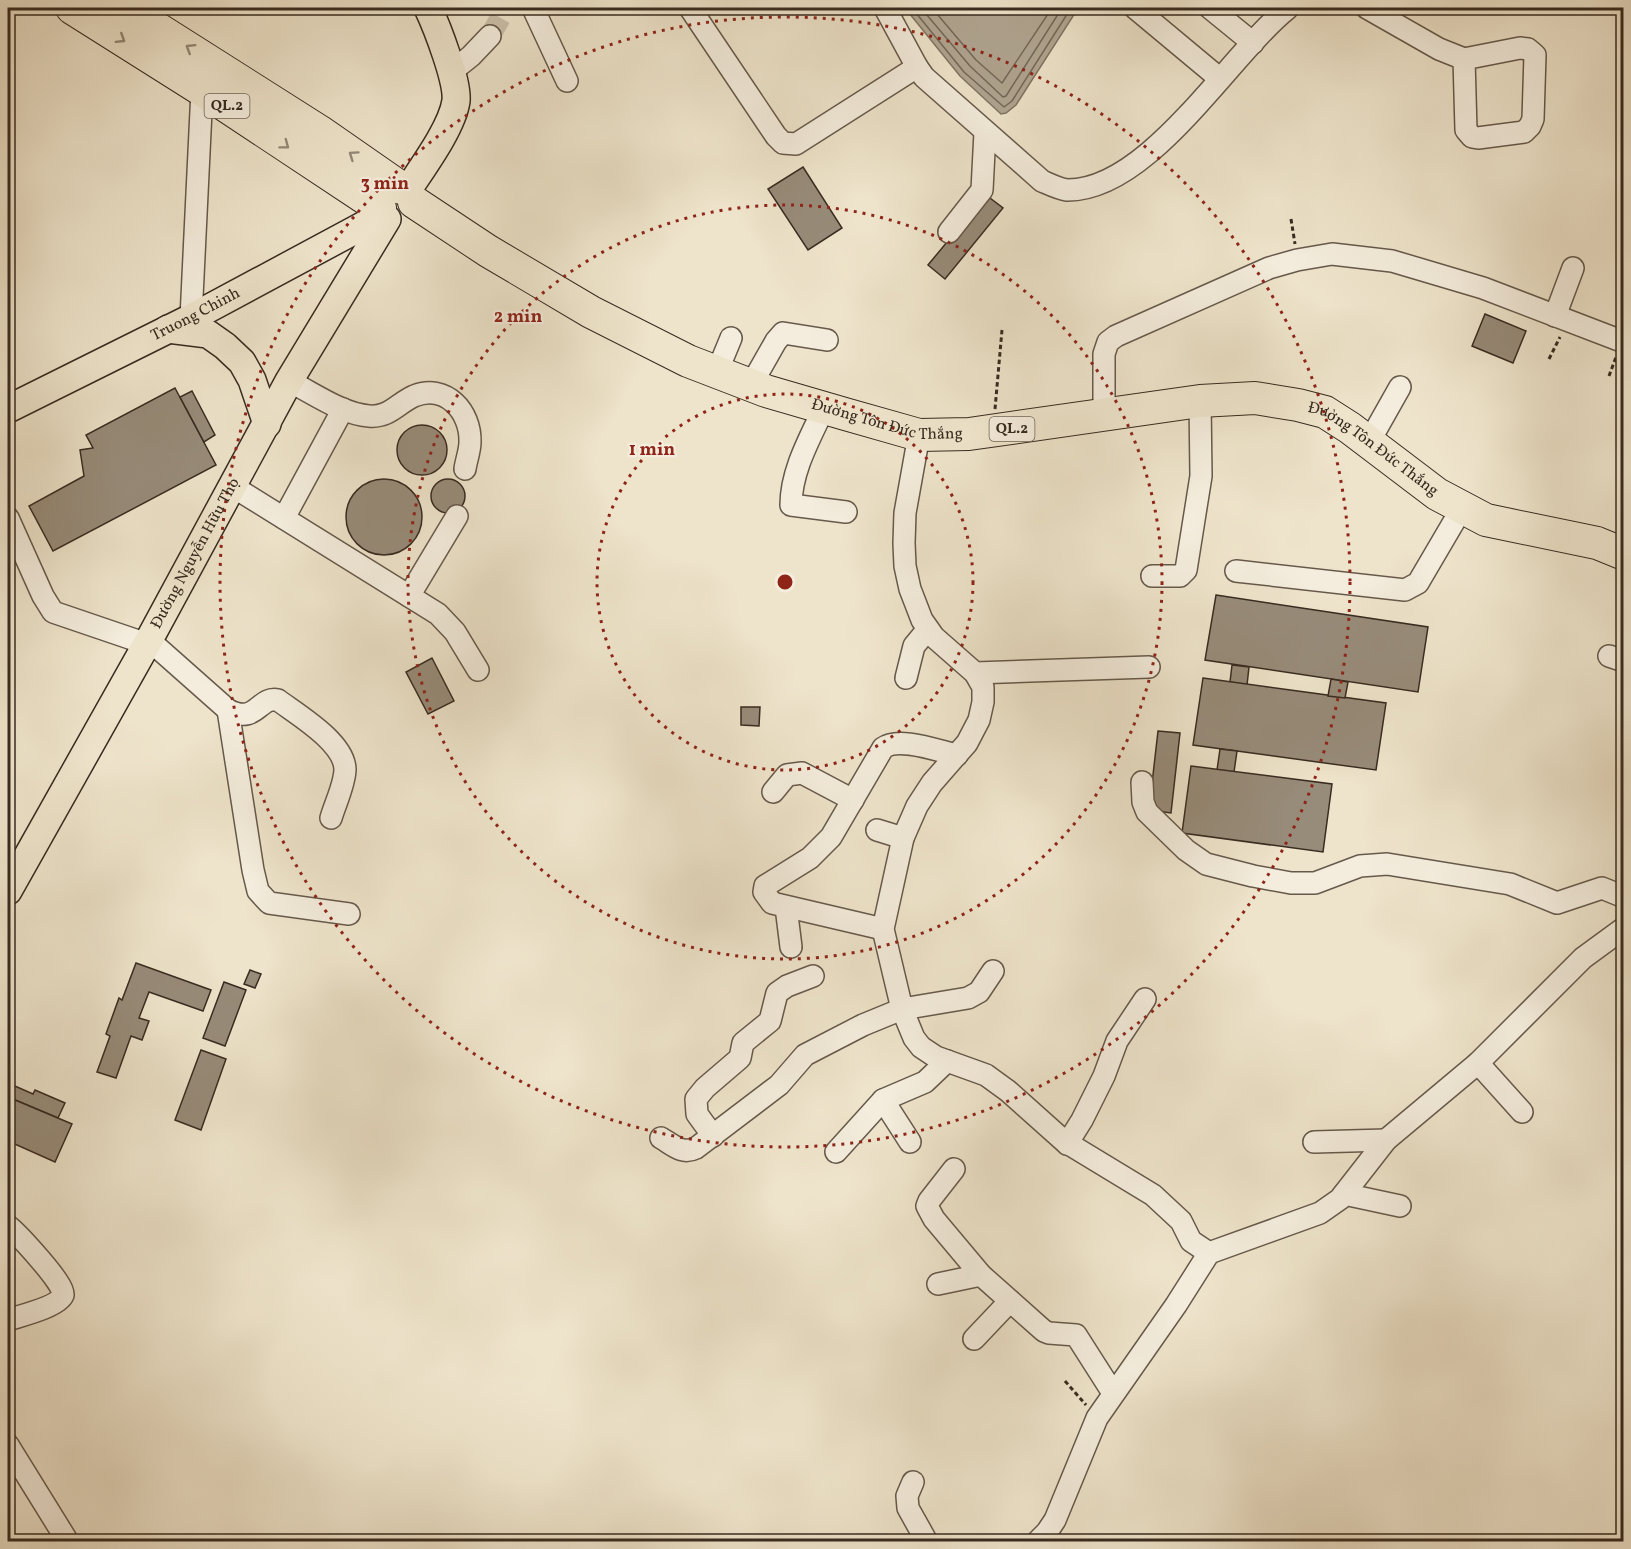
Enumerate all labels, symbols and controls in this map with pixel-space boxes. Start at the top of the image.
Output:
one-way arrow [115,31,125,43]
one-way arrow [186,44,196,56]
road number: QL.2 [204,94,250,118]
one-way arrow [278,138,289,149]
one-way arrow [349,151,360,162]
text: 3 min [361,172,409,197]
street label: Truong Chinh [147,283,244,347]
text: 2 min [494,305,542,330]
street label: Đường Tôn Đức Thắng [809,394,963,446]
street label: Đường Tôn Đức Thắng [1305,397,1443,502]
road number: QL.2 [990,417,1034,441]
text: 1 min [629,438,675,463]
street label: Đường Nguyễn Hữu Thọ [146,474,245,633]
centre of rings [775,572,795,592]

